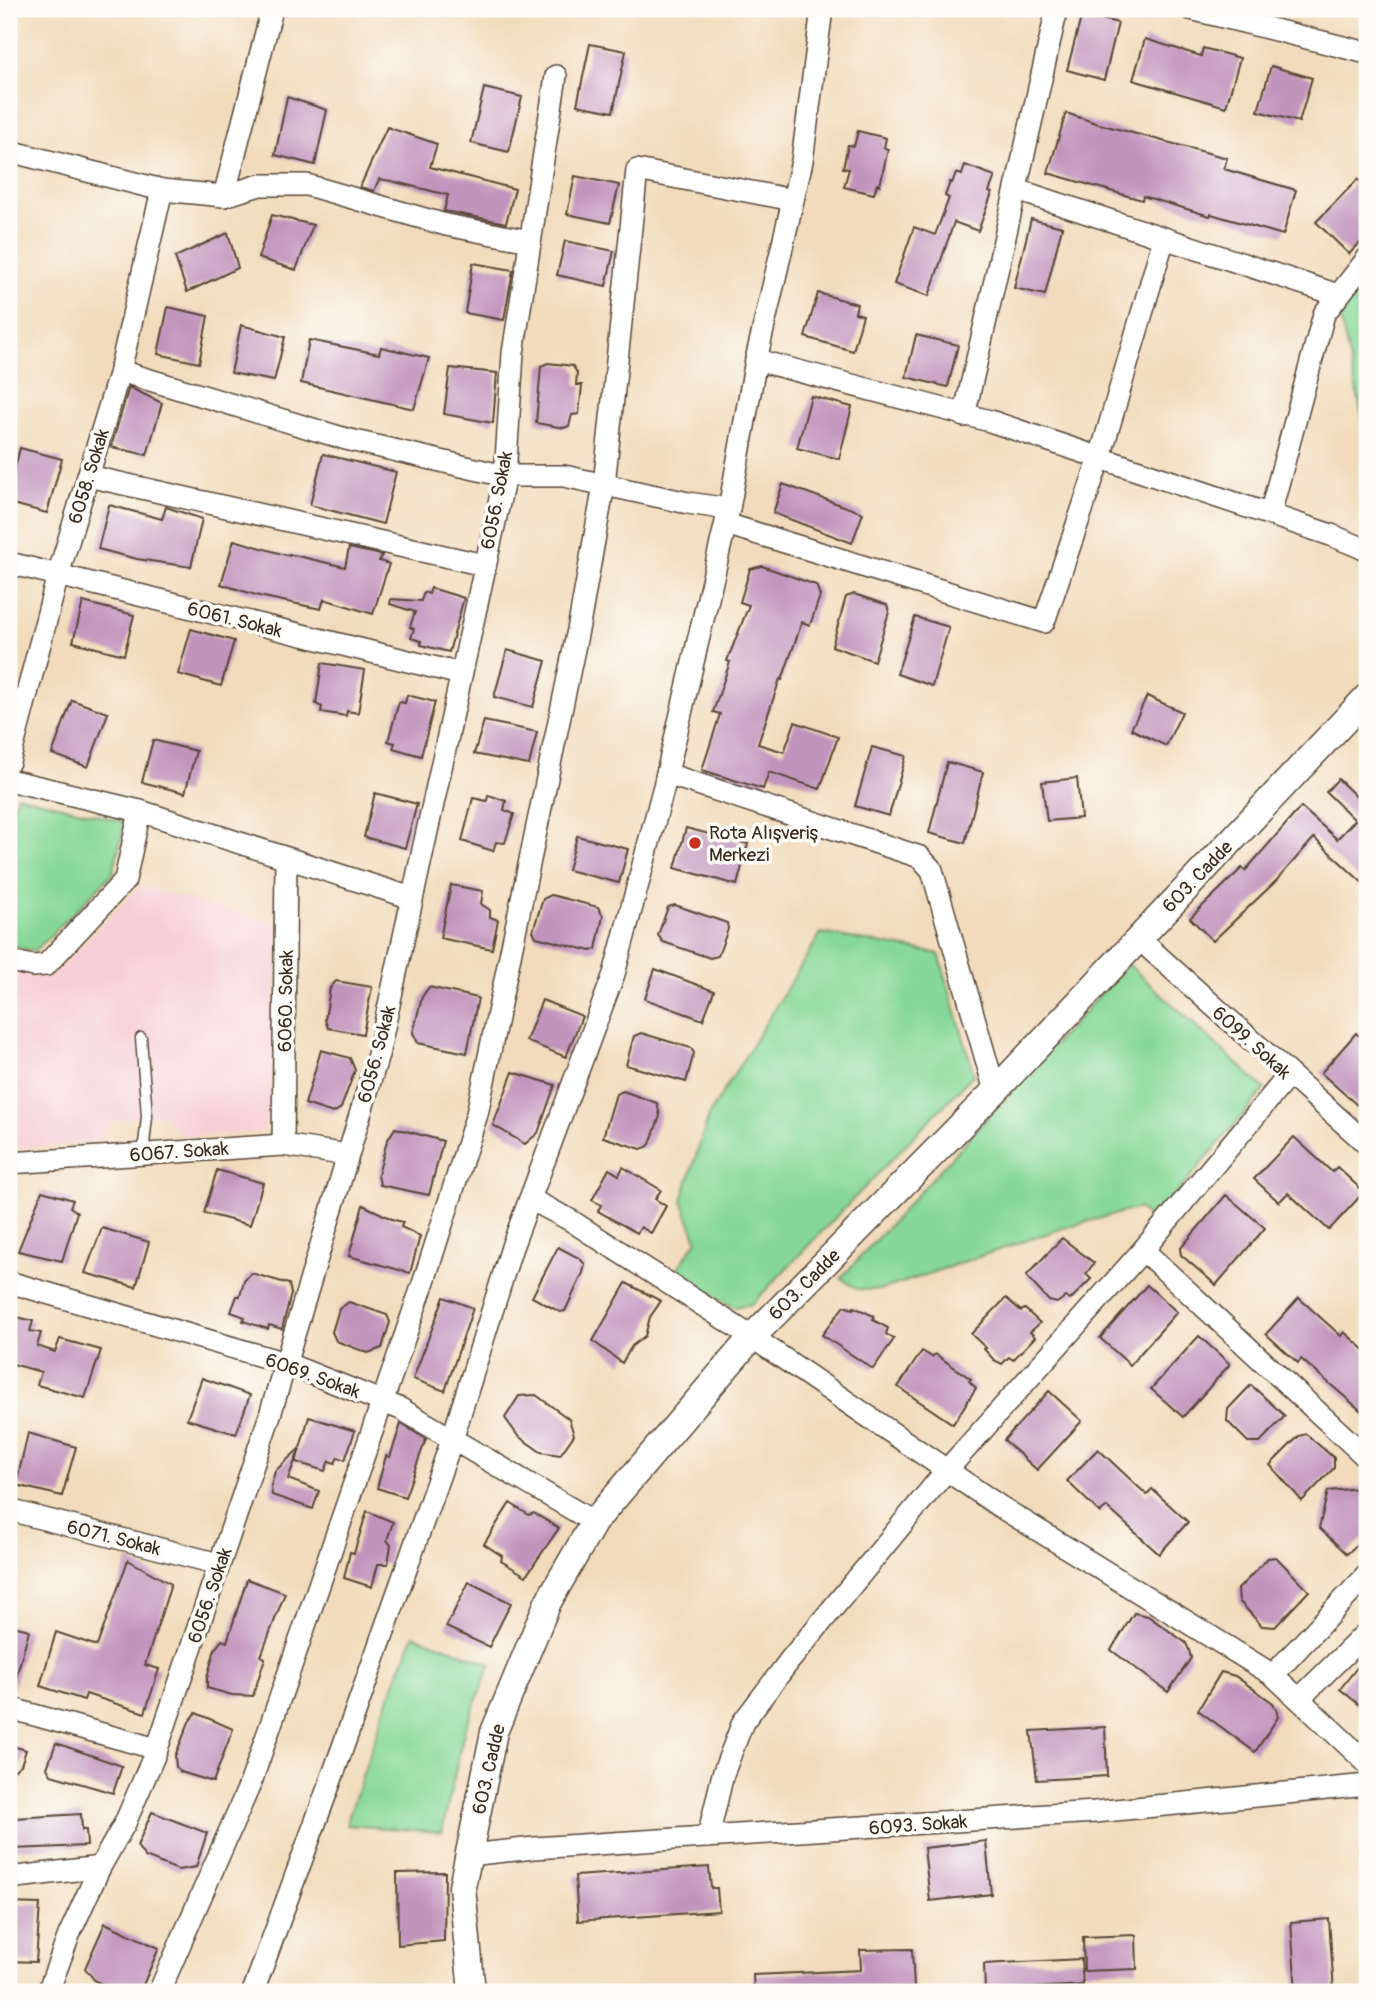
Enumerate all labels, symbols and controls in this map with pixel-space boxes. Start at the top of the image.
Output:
street label: 6058. Sokak [63,426,115,527]
street label: 6056. Sokak [476,449,518,551]
street label: 6061. Sokak [185,597,285,643]
place label: Rota Alışveriş Merkezi [709,821,818,867]
marker: Rota Alışveriş Merkezi [687,835,703,851]
street label: 603. Cadde [1157,835,1239,918]
street label: 6060. Sokak [273,950,299,1052]
street label: 6099. Sokak [1207,1001,1296,1084]
street label: 6056. Sokak [352,1003,401,1105]
street label: 6067. Sokak [129,1137,229,1167]
street label: 603. Cadde [764,1243,846,1326]
street label: 6069. Sokak [262,1348,363,1404]
street label: 6071. Sokak [64,1515,163,1561]
street label: 6056. Sokak [182,1544,238,1646]
street label: 603. Cadde [467,1721,511,1817]
street label: 6093. Sokak [868,1810,968,1840]

